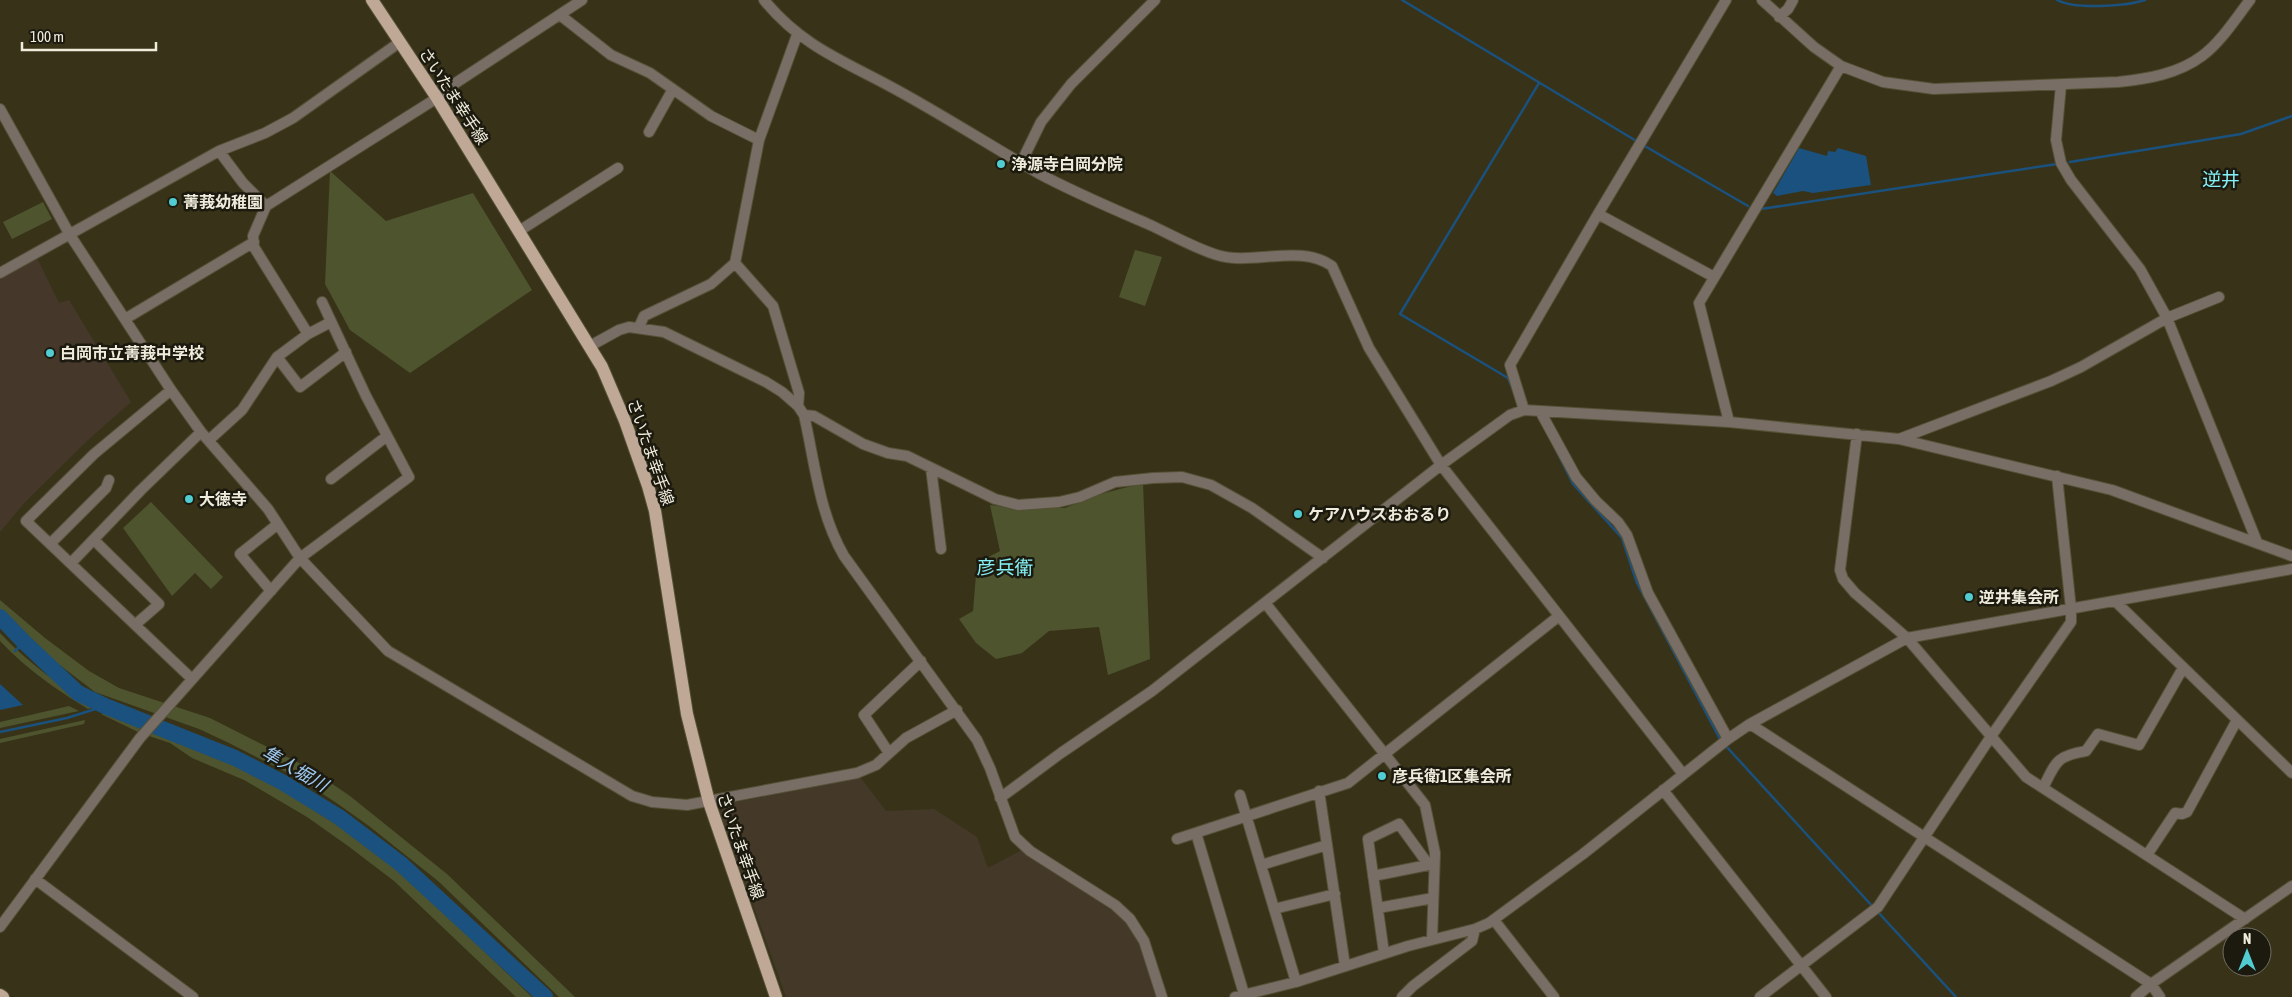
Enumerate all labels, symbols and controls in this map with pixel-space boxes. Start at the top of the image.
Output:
scale bar [22,20,156,52]
text: 100 m [30,28,64,45]
street label: さいたま幸手線 [416,44,492,148]
place label: 浄源寺白岡分院 [1011,155,1123,173]
marker: 浄源寺白岡分院 [995,158,1007,170]
district label: 逆井 [2202,168,2240,190]
place label: 菁莪幼稚園 [183,193,263,211]
marker: 菁莪幼稚園 [167,196,179,208]
place label: 白岡市立菁莪中学校 [60,344,204,362]
marker: 白岡市立菁莪中学校 [44,347,56,359]
street label: さいたま幸手線 [624,396,678,508]
place label: 大徳寺 [199,490,247,508]
marker: 大徳寺 [183,493,195,505]
place label: ケアハウスおおるり [1308,505,1451,523]
marker: ケアハウスおおるり [1292,508,1304,520]
district label: 彦兵衛 [976,556,1034,578]
place label: 逆井集会所 [1979,588,2059,606]
marker: 逆井集会所 [1963,591,1975,603]
water label: 隼人堀川 [259,741,333,797]
place label: 彦兵衛1区集会所 [1392,767,1512,785]
marker: 彦兵衛1区集会所 [1376,770,1388,782]
street label: さいたま幸手線 [714,790,768,902]
north arrow [2222,927,2272,977]
text: N [2243,931,2251,947]

